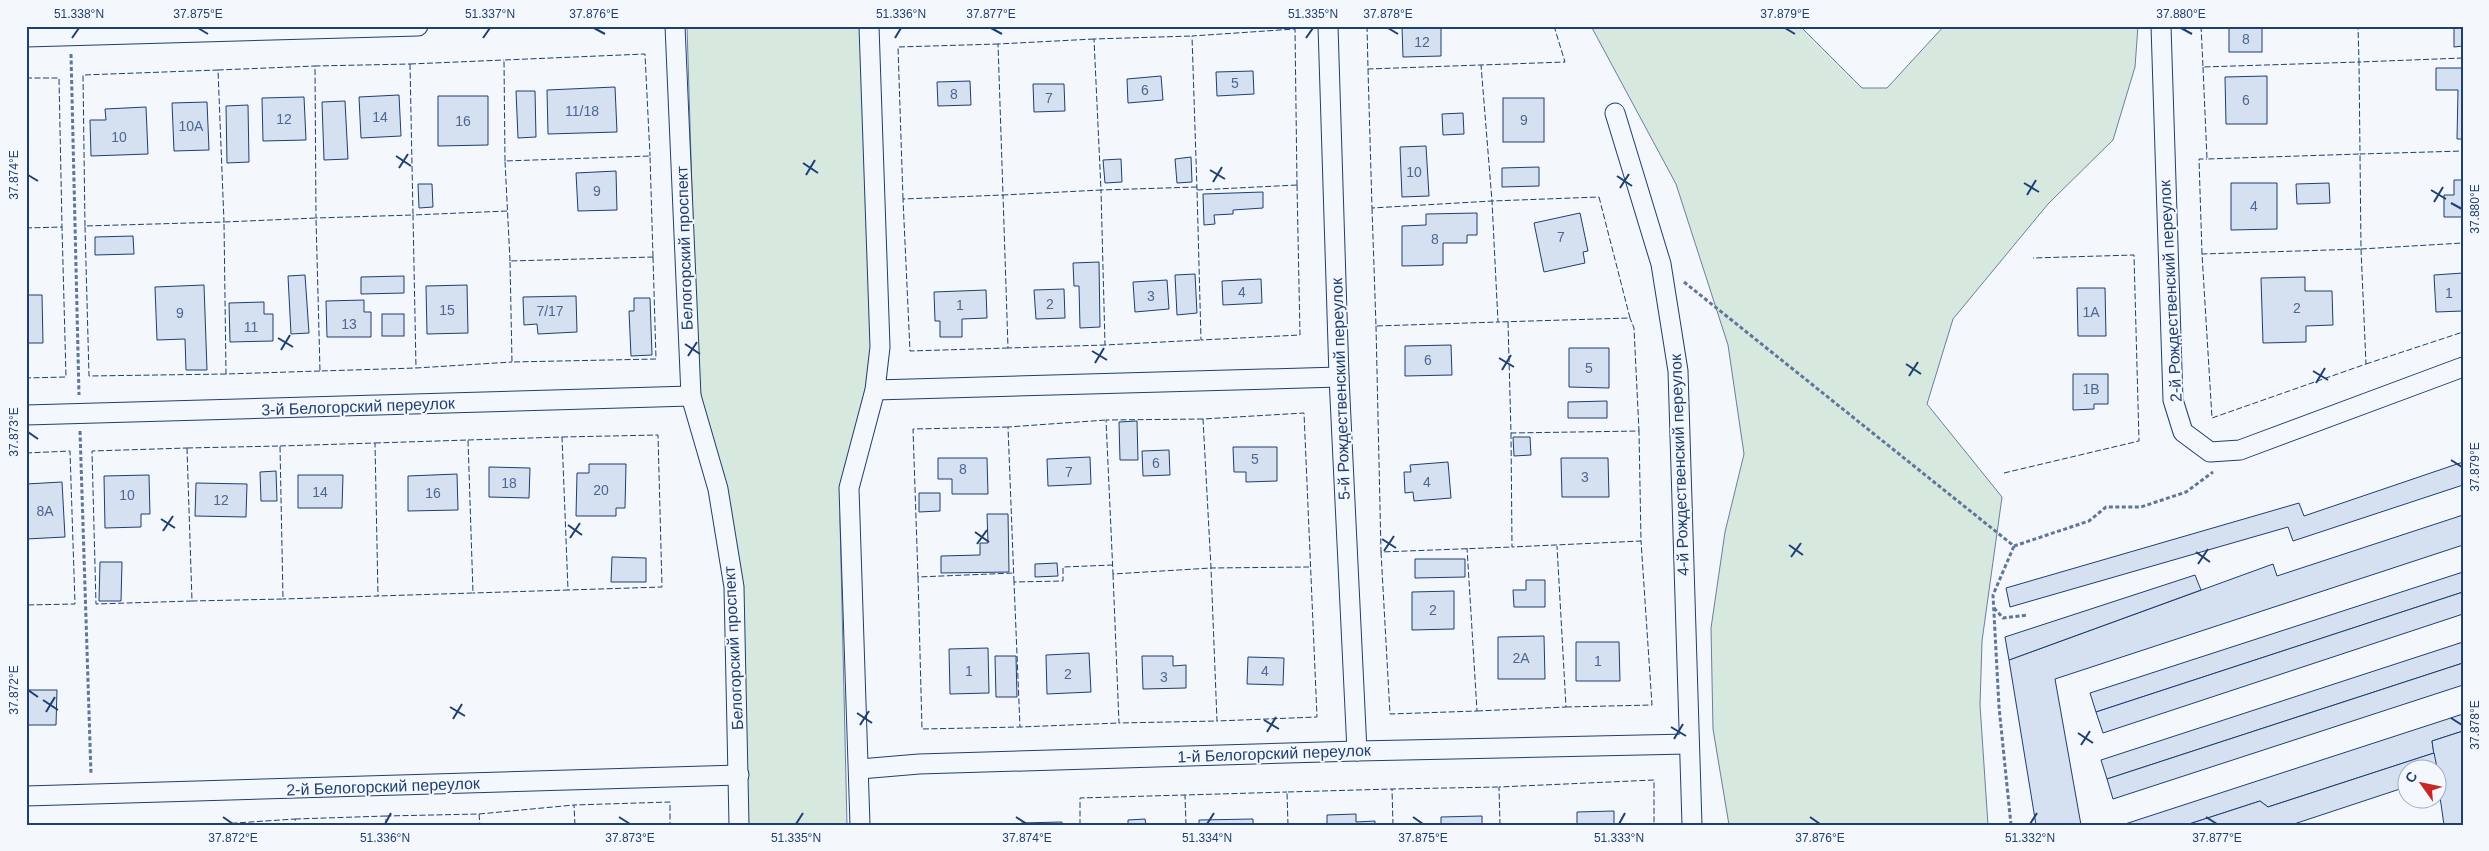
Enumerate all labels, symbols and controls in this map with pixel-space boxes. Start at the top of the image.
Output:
text: 51.338°N [54,7,104,21]
text: 37.875°E [173,7,223,21]
text: 51.337°N [465,7,515,21]
text: 37.876°E [569,7,619,21]
text: 51.336°N [876,7,926,21]
text: 37.877°E [966,7,1016,21]
text: 51.335°N [1288,7,1338,21]
text: 37.878°E [1363,7,1413,21]
text: 37.879°E [1760,7,1810,21]
text: 37.880°E [2156,7,2206,21]
house number: 8 [2242,31,2250,47]
house number: 12 [1414,34,1430,50]
house number: 5 [1231,75,1239,91]
house number: 6 [1141,82,1149,98]
house number: 8 [950,86,958,102]
house number: 7 [1045,90,1053,106]
house number: 6 [2242,92,2250,108]
house number: 11/18 [565,103,599,119]
house number: 14 [372,109,388,125]
house number: 12 [276,111,292,127]
house number: 9 [1520,112,1528,128]
house number: 16 [455,113,471,129]
house number: 10А [179,118,204,134]
house number: 10 [111,129,127,145]
text: 37.874°E [7,150,21,200]
house number: 10 [1406,164,1422,180]
street label: Белогорский проспект [673,165,696,330]
street label: 2-й Рождественский переулок [2156,179,2185,402]
house number: 9 [593,183,601,199]
text: 37.880°E [2468,184,2482,234]
house number: 4 [2250,198,2258,214]
house number: 7 [1557,229,1565,245]
house number: 8 [1431,231,1439,247]
street label: 5-й Рождественский переулок [1328,277,1353,500]
house number: 4 [1238,284,1246,300]
house number: 1 [2445,285,2453,301]
house number: 3 [1147,288,1155,304]
house number: 2 [1046,296,1054,312]
house number: 1 [956,297,964,313]
house number: 2 [2293,300,2301,316]
house number: 15 [439,302,455,318]
house number: 7/17 [536,303,564,319]
house number: 1А [2082,304,2100,320]
house number: 9 [176,305,184,321]
house number: 13 [341,316,357,332]
house number: 11 [244,319,258,335]
house number: 6 [1424,352,1432,368]
street label: 4-й Рождественский переулок [1667,353,1692,576]
house number: 5 [1585,360,1593,376]
house number: 1В [2082,381,2100,397]
street label: 3-й Белогорский переулок [261,395,456,418]
text: 37.873°E [7,407,21,457]
text: 37.879°E [2468,442,2482,492]
house number: 5 [1251,451,1259,467]
house number: 6 [1152,455,1160,471]
house number: 8 [959,461,967,477]
house number: 7 [1065,464,1073,480]
house number: 3 [1581,469,1589,485]
house number: 4 [1423,474,1431,490]
house number: 18 [501,475,517,491]
house number: 20 [593,482,609,498]
house number: 14 [312,484,328,500]
house number: 16 [425,485,441,501]
house number: 10 [119,487,135,503]
house number: 12 [213,492,229,508]
house number: 8А [36,503,54,519]
street label: Белогорский проспект [721,565,746,731]
house number: 2 [1429,602,1437,618]
house number: 2А [1512,650,1530,666]
house number: 1 [1594,653,1602,669]
house number: 1 [965,663,973,679]
house number: 4 [1261,663,1269,679]
text: 37.872°E [7,665,21,715]
house number: 2 [1064,666,1072,682]
house number: 3 [1160,669,1168,685]
text: 37.878°E [2468,700,2482,750]
street label: 1-й Белогорский переулок [1177,742,1372,765]
north arrow [2396,758,2446,808]
text: С [2402,768,2421,786]
street label: 2-й Белогорский переулок [286,775,481,798]
text: 37.872°E [208,831,258,845]
text: 51.336°N [360,831,410,845]
text: 37.873°E [605,831,655,845]
text: 51.335°N [771,831,821,845]
text: 37.874°E [1002,831,1052,845]
text: 51.334°N [1182,831,1232,845]
text: 37.875°E [1398,831,1448,845]
text: 51.333°N [1594,831,1644,845]
text: 37.876°E [1795,831,1845,845]
text: 51.332°N [2005,831,2055,845]
text: 37.877°E [2192,831,2242,845]

